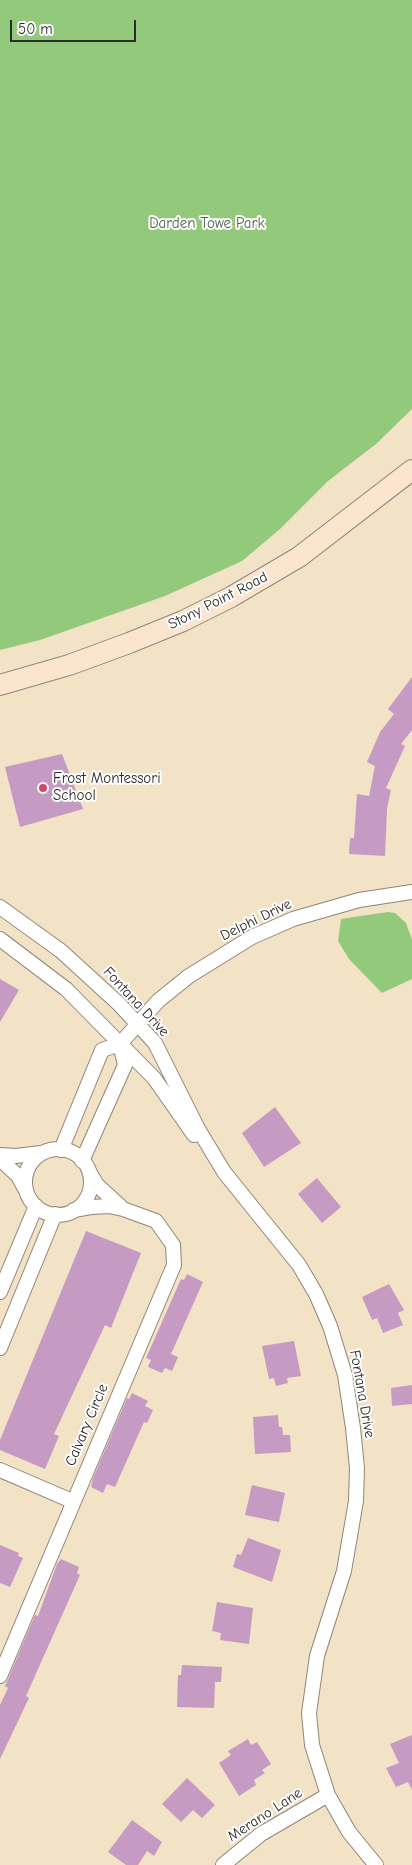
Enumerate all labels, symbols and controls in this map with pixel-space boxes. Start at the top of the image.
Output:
scale bar [12,10,139,42]
text: 50 m [18,20,53,38]
park label: Darden Towe Park [149,215,265,233]
street label: Stony Point Road [165,568,271,634]
place label: Frost Montessori School [53,770,161,805]
marker: Frost Montessori School [37,782,49,794]
street label: Delphi Drive [217,895,295,945]
street label: Fontana Drive [99,963,173,1041]
street label: Fontana Drive [345,1349,379,1439]
street label: Calvary Circle [62,1381,112,1469]
street label: Merano Lane [224,1784,306,1846]

